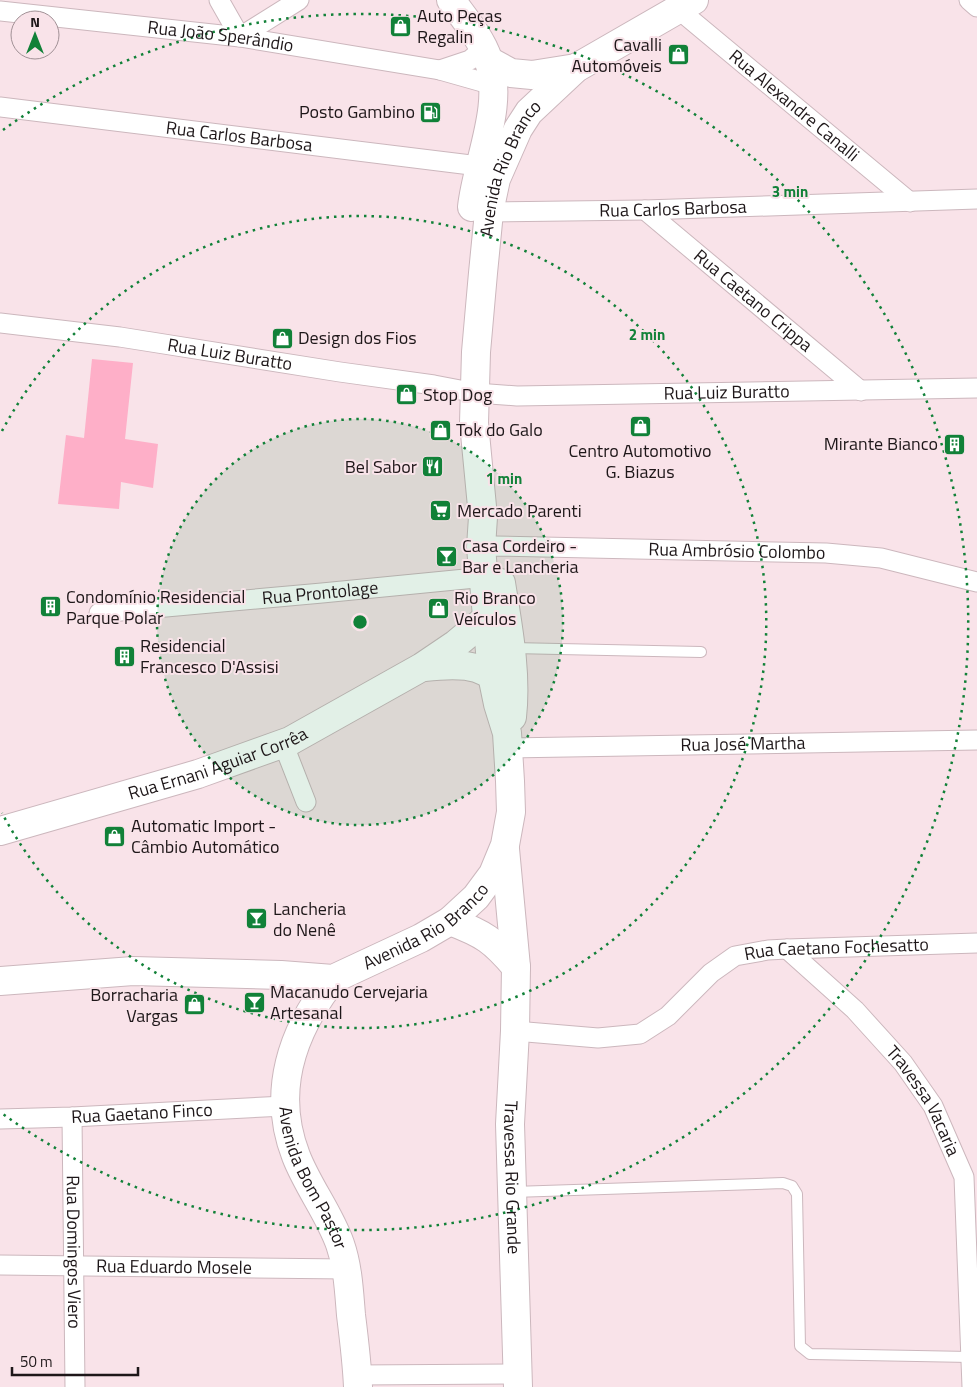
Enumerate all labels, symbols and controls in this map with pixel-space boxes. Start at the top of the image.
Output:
place label: Auto Peças Regalin [417,2,502,50]
north arrow [10,10,60,60]
text: N [30,11,40,32]
street label: Rua João Sperândio [146,13,296,59]
shop icon: Auto Peças Regalin [389,14,413,38]
place label: Cavalli Automóveis [572,31,662,79]
shop icon: Cavalli Automóveis [666,43,690,67]
street label: Rua Alexandre Canalli [723,43,866,168]
street label: Avenida Rio Branco [473,93,547,238]
place label: Posto Gambino [299,98,415,125]
fuel station icon: Posto Gambino [419,100,443,124]
street label: Rua Carlos Barbosa [164,114,314,158]
text: 3 min [772,180,808,203]
street label: Rua Carlos Barbosa [599,193,747,224]
street label: Rua Caetano Crippa [688,242,819,358]
text: 2 min [629,323,665,346]
place label: Design dos Fios [298,324,417,351]
shop icon: Design dos Fios [270,326,294,350]
street label: Rua Luiz Buratto [166,331,294,377]
street label: Rua Luiz Buratto [663,377,790,406]
place label: Stop Dog [423,381,492,408]
shop icon: Stop Dog [395,383,419,407]
shop icon: Centro Automotivo G. Biazus [628,414,652,438]
place label: Tok do Galo [456,416,543,443]
shop icon: Tok do Galo [428,418,452,442]
place label: Mirante Bianco [824,430,938,457]
building icon: Mirante Bianco [942,432,966,456]
place label: Centro Automotivo G. Biazus [569,437,712,485]
place label: Bel Sabor [345,453,417,480]
restaurant icon: Bel Sabor [421,455,445,479]
text: 1 min [486,467,522,490]
place label: Mercado Parenti [457,497,582,524]
supermarket icon: Mercado Parenti [429,499,453,523]
place label: Casa Cordeiro - Bar e Lancheria [462,532,578,580]
street label: Rua Ambrósio Colombo [648,535,826,566]
bar icon: Casa Cordeiro - Bar e Lancheria [434,544,458,568]
street label: Rua Prontolage [261,574,380,611]
place label: Condomínio Residencial Parque Polar [66,583,245,631]
place label: Rio Branco Veículos [454,584,536,632]
building icon: Condomínio Residencial Parque Polar [38,595,62,619]
shop icon: Rio Branco Veículos [426,596,450,620]
centre of rings [351,613,369,631]
place label: Residencial Francesco D'Assisi [140,632,279,680]
building icon: Residencial Francesco D'Assisi [112,644,136,668]
street label: Rua Ernani Aguiar Corrêa [125,720,312,806]
street label: Rua José Martha [680,729,806,758]
place label: Automatic Import - Câmbio Automático [131,812,279,860]
shop icon: Automatic Import - Câmbio Automático [103,824,127,848]
street label: Avenida Rio Branco [358,877,495,976]
place label: Lancheria do Nenê [273,895,346,943]
bar icon: Lancheria do Nenê [245,907,269,931]
street label: Rua Caetano Fochesatto [742,931,929,967]
place label: Macanudo Cervejaria Artesanal [270,978,428,1026]
place label: Borracharia Vargas [90,981,178,1029]
bar icon: Macanudo Cervejaria Artesanal [242,990,266,1014]
shop icon: Borracharia Vargas [182,993,206,1017]
street label: Travessa Vacaria [880,1039,967,1160]
street label: Rua Gaetano Finco [70,1096,213,1130]
street label: Travessa Rio Grande [497,1100,528,1254]
street label: Avenida Bom Pastor [272,1105,355,1252]
street label: Rua Domingos Viero [60,1175,88,1329]
street label: Rua Eduardo Mosele [96,1252,252,1281]
scale bar [12,1344,139,1376]
text: 50 m [20,1350,53,1373]

